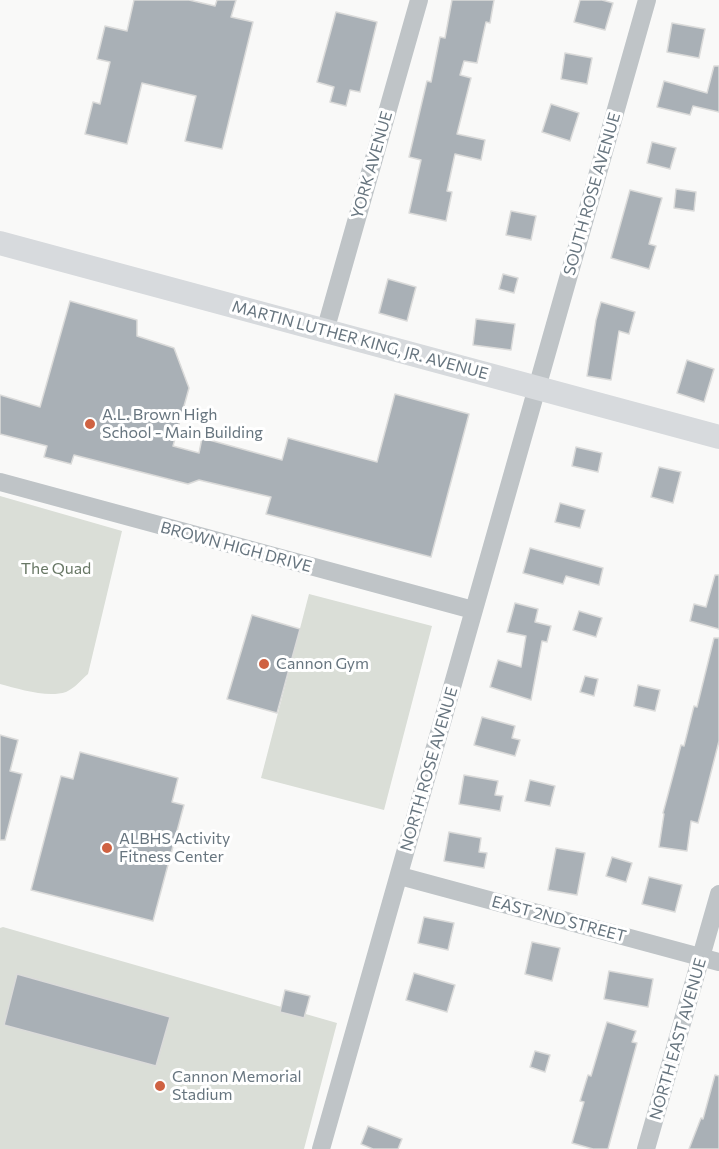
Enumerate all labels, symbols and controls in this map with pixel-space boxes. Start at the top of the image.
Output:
street label: YORK AVENUE [347,109,397,221]
street label: SOUTH ROSE AVENUE [560,110,624,278]
street label: MARTIN LUTHER KING, JR. AVENUE [230,297,490,383]
place label: A.L. Brown High School - Main Building [102,405,263,443]
marker: A.L. Brown High School - Main Building [83,417,97,431]
street label: BROWN HIGH DRIVE [158,518,314,576]
park label: The Quad [21,559,91,579]
place label: Cannon Gym [276,654,369,674]
marker: Cannon Gym [257,657,271,671]
street label: NORTH ROSE AVENUE [396,685,462,853]
place label: ALBHS Activity Fitness Center [119,829,230,867]
marker: ALBHS Activity Fitness Center [100,841,114,855]
street label: EAST 2ND STREET [490,892,628,946]
street label: NORTH EAST AVENUE [646,956,710,1122]
place label: Cannon Memorial Stadium [172,1067,302,1105]
marker: Cannon Memorial Stadium [153,1079,167,1093]

